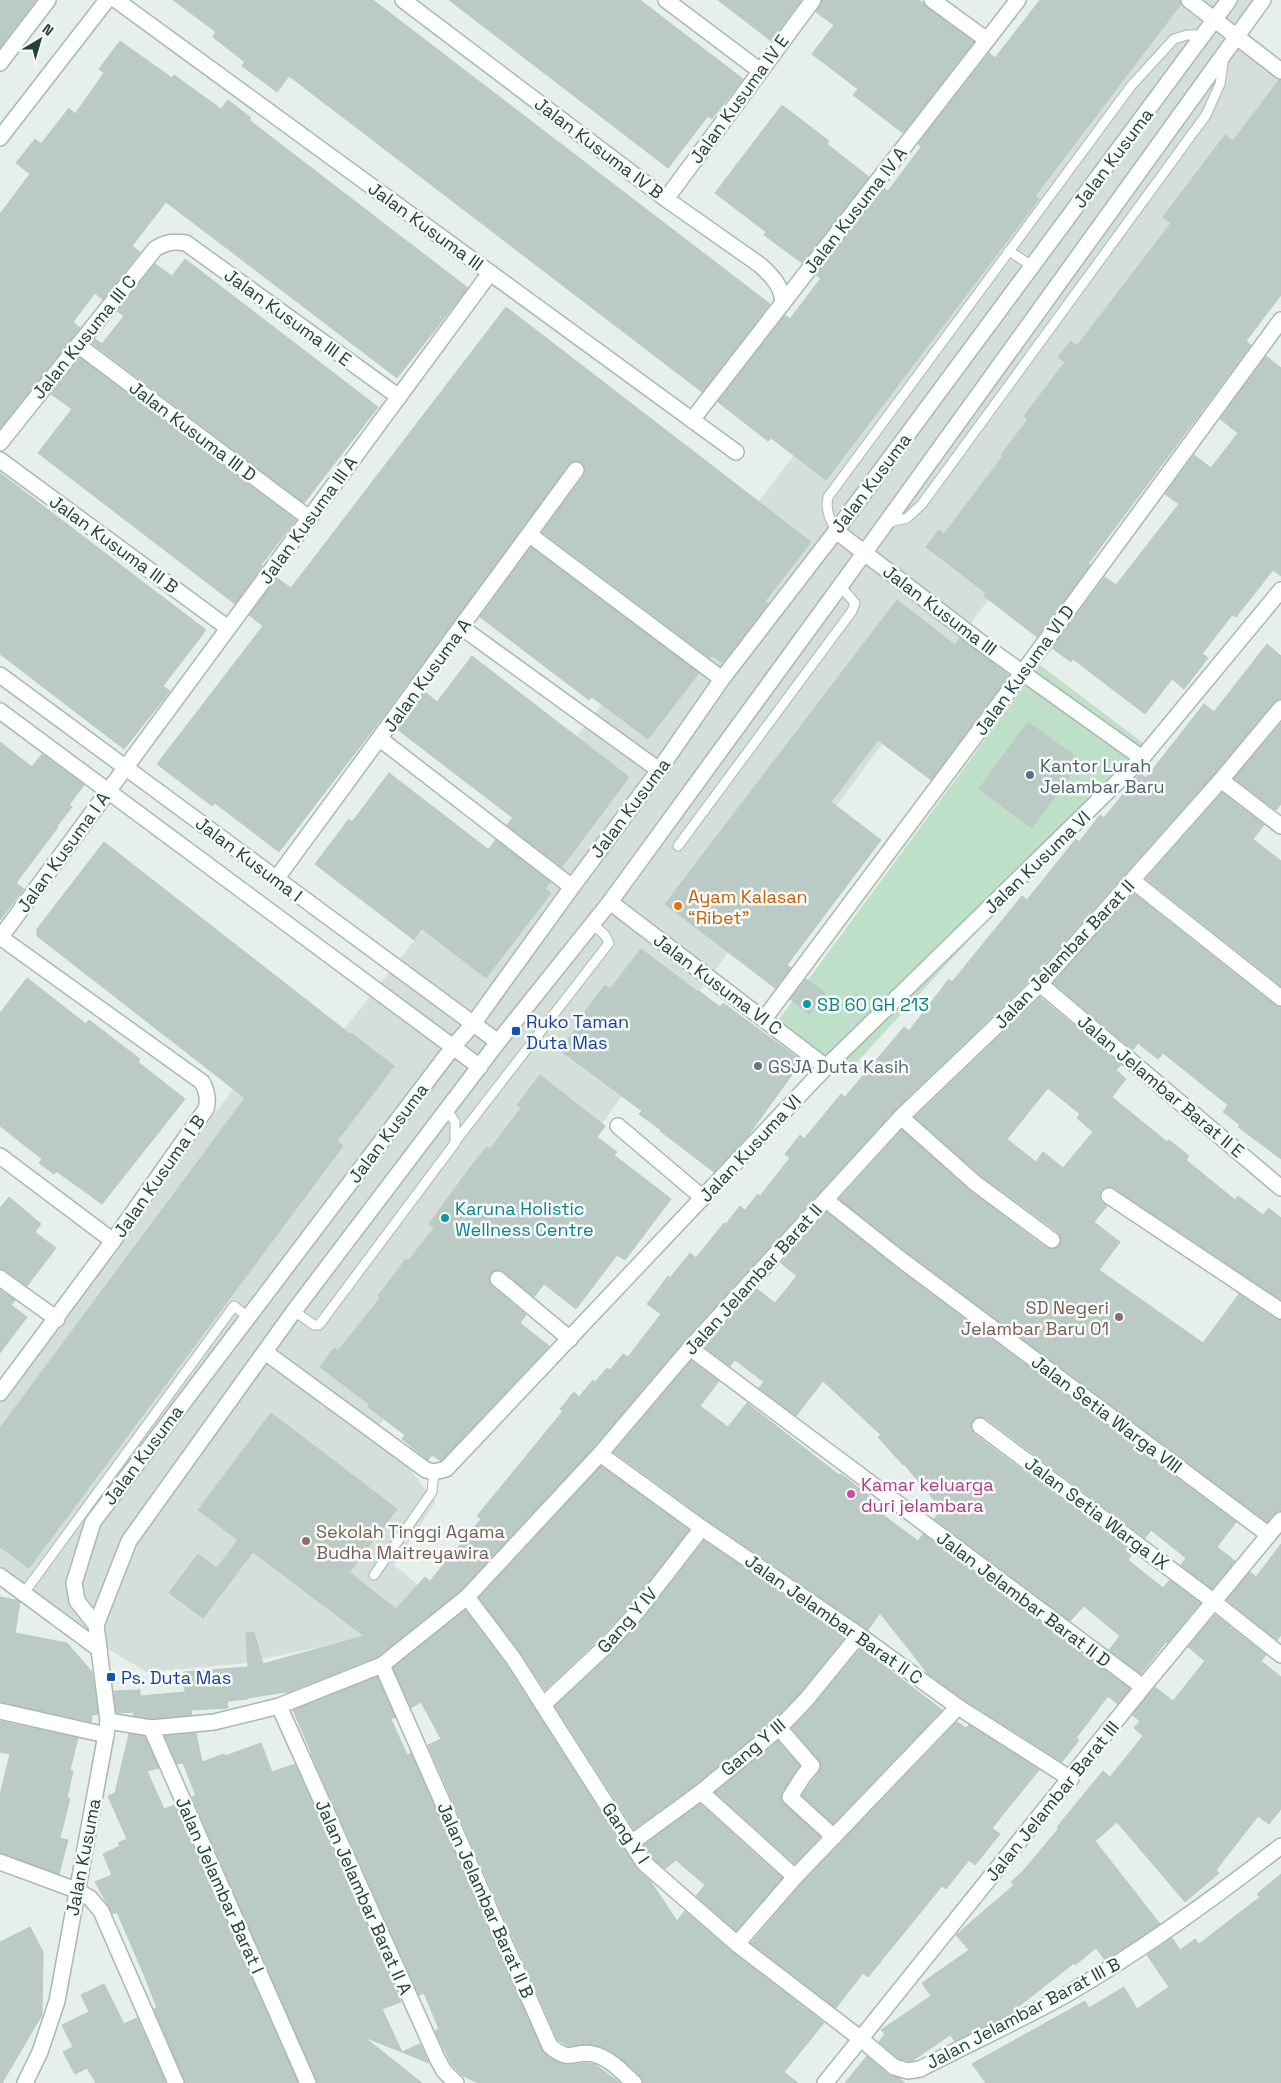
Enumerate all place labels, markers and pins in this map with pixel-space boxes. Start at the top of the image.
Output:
place label: Kantor Lurah Jelambar Baru [1040,754,1165,798]
marker: Kantor Lurah Jelambar Baru [1024,769,1036,781]
place label: Ayam Kalasan “Ribet” [688,885,808,929]
marker: Ayam Kalasan “Ribet” [672,900,684,912]
place label: SB 60 GH 213 [817,993,929,1016]
marker: SB 60 GH 213 [801,998,813,1010]
place label: Ruko Taman Duta Mas [526,1010,629,1054]
marker: Ruko Taman Duta Mas [510,1025,522,1037]
place label: GSJA Duta Kasih [768,1055,909,1078]
marker: GSJA Duta Kasih [752,1060,764,1072]
place label: Karuna Holistic Wellness Centre [455,1197,594,1241]
marker: Karuna Holistic Wellness Centre [439,1212,451,1224]
place label: SD Negeri Jelambar Baru 01 [961,1296,1109,1340]
marker: SD Negeri Jelambar Baru 01 [1113,1311,1125,1323]
place label: Kamar keluarga duri jelambara [861,1473,994,1517]
marker: Kamar keluarga duri jelambara [845,1488,857,1500]
place label: Sekolah Tinggi Agama Budha Maitreyawira [316,1520,505,1564]
marker: Sekolah Tinggi Agama Budha Maitreyawira [300,1535,312,1547]
place label: Ps. Duta Mas [121,1666,231,1689]
marker: Ps. Duta Mas [105,1671,117,1683]

